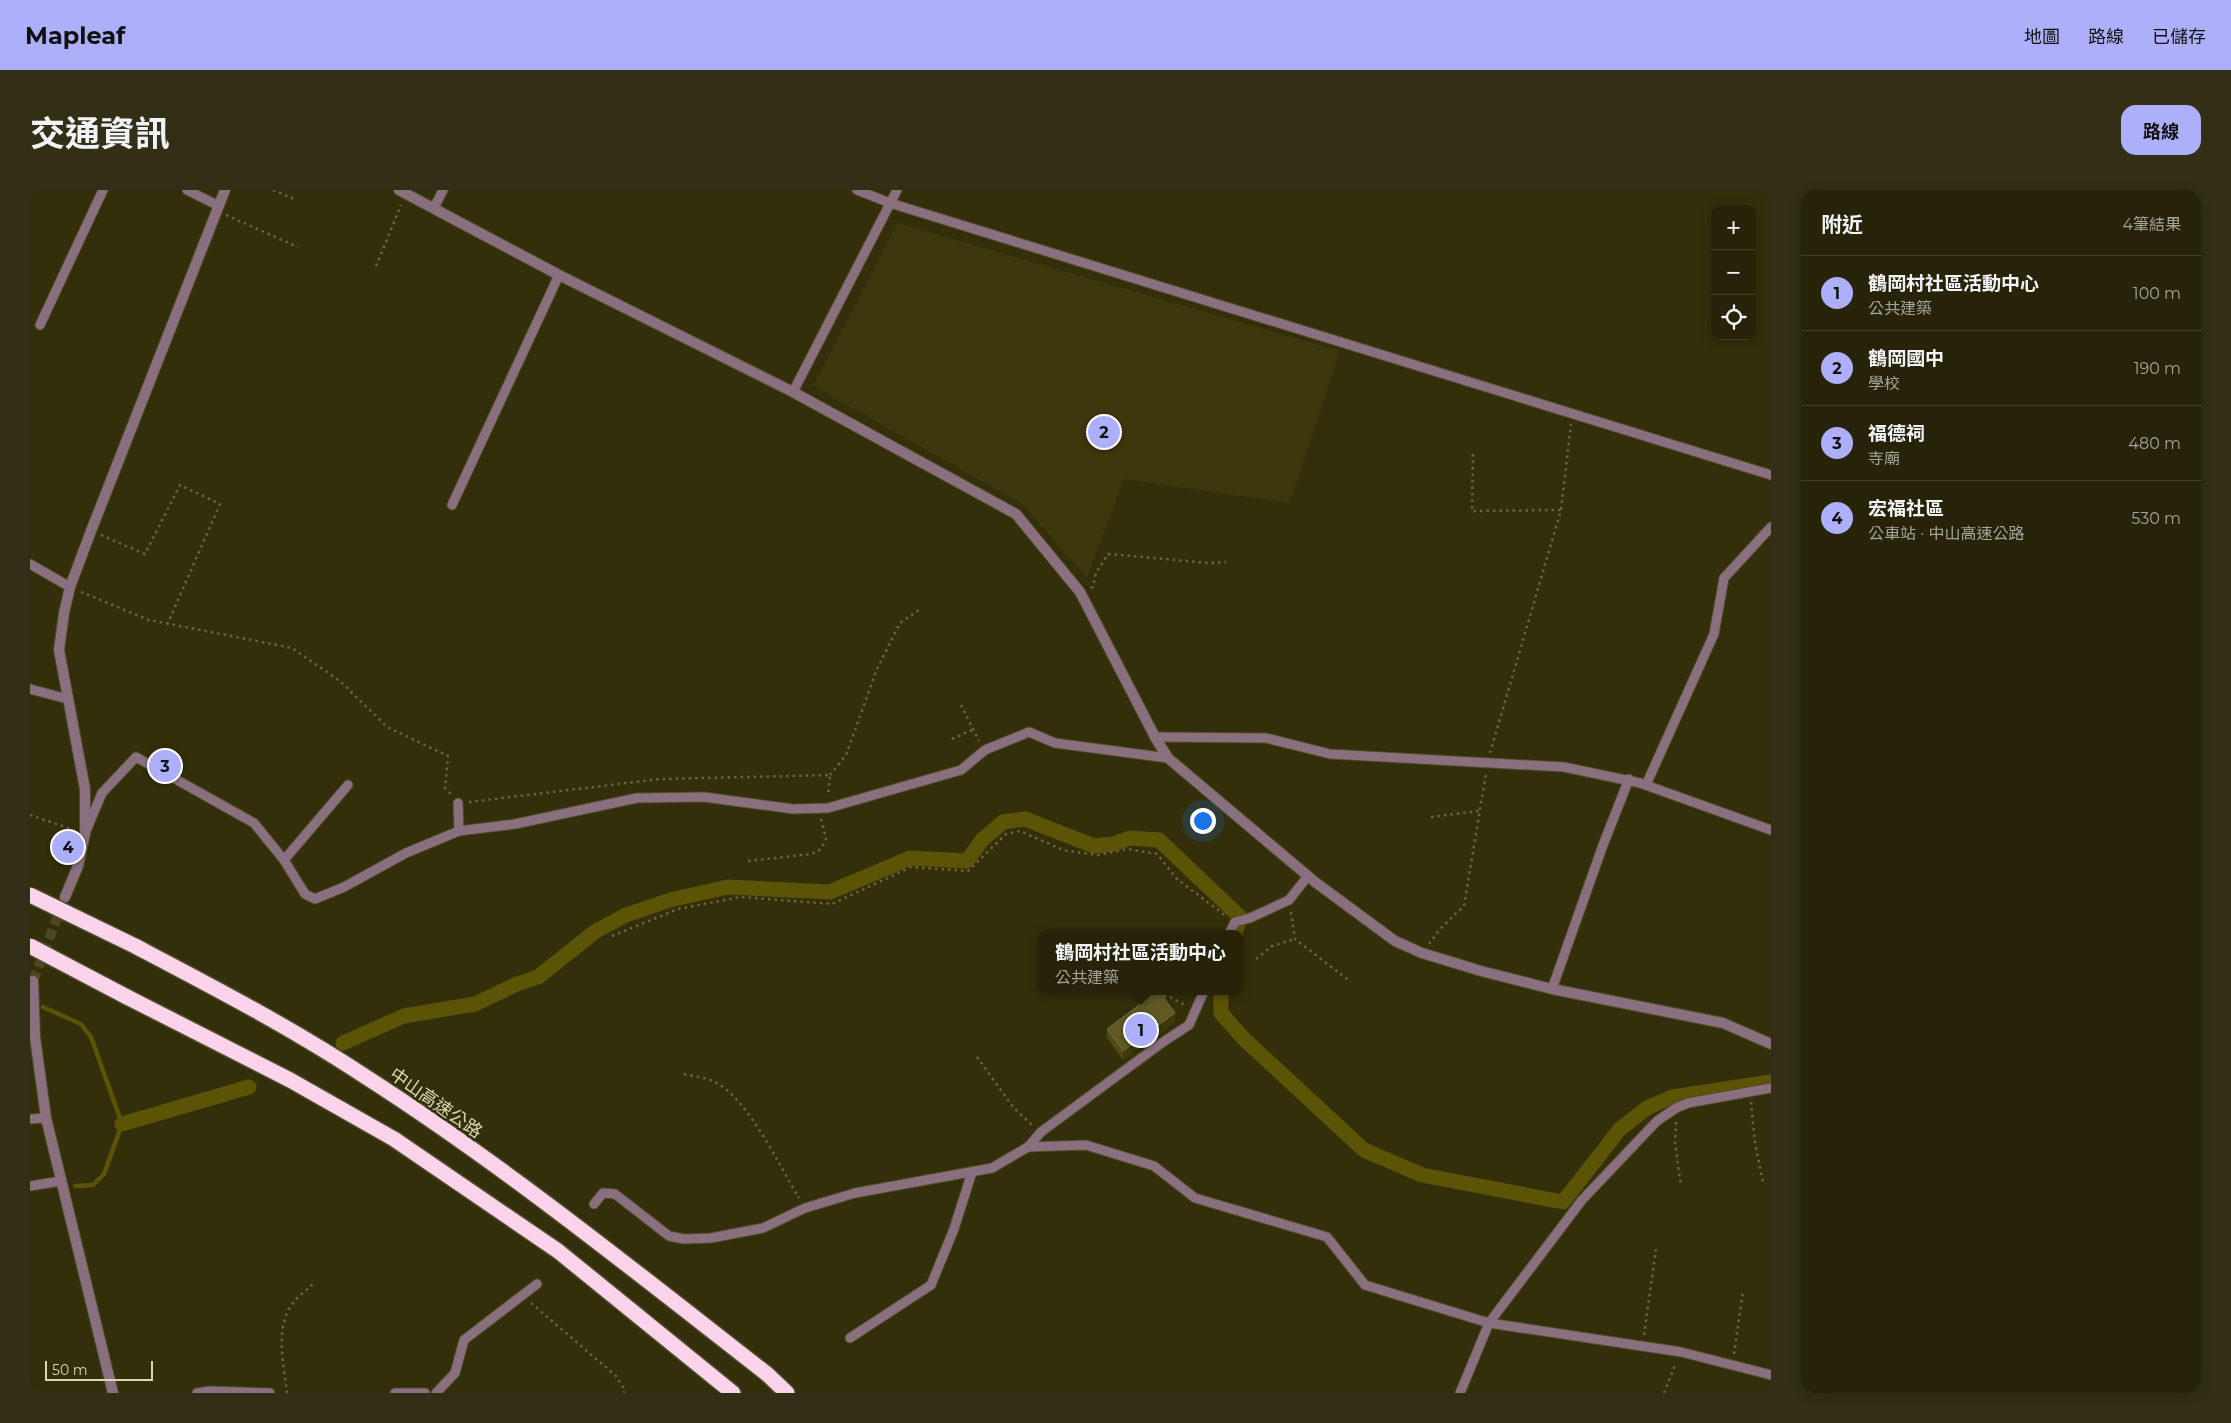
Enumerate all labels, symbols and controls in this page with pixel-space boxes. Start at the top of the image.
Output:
text: Mapleaf [25,21,125,50]
text: 地圖 [2024,26,2060,48]
text: 路線 [2088,26,2124,48]
text: 已儲存 [2152,26,2206,48]
button: 路線 [2121,105,2201,155]
text: 交通資訊 [30,112,170,155]
map controls [1711,205,1756,340]
button: + [1711,205,1756,250]
text: 附近 [1821,212,1863,237]
text: 4筆結果 [2122,215,2181,234]
button: − [1711,250,1756,295]
text: 鶴岡村社區活動中心 [1868,272,2039,295]
text: 1 [1834,284,1840,303]
text: 100 m [2133,284,2181,303]
button: locate [1711,295,1756,340]
text: 公共建築 [1868,299,1932,318]
text: 鶴岡國中 [1868,347,1944,370]
text: 2 [1832,359,1842,378]
text: 190 m [2134,359,2181,378]
text: 學校 [1868,374,1900,393]
pin: 2 [1088,413,1120,451]
text: 福德祠 [1868,422,1925,445]
text: 3 [1832,434,1842,453]
text: 480 m [2128,434,2181,453]
text: 寺廟 [1868,449,1900,468]
text: 宏福社區 [1868,497,1944,520]
text: 4 [1831,509,1843,528]
text: 530 m [2131,509,2181,528]
text: 公車站 · 中山高速公路 [1868,524,2024,543]
pin: 3 [149,747,181,785]
your location [1190,808,1216,834]
pin: 4 [52,828,84,866]
popup [1038,930,1243,995]
text: 鶴岡村社區活動中心 [1055,941,1226,964]
text: 公共建築 [1055,968,1119,987]
pin: 1 [1125,1011,1157,1049]
street label: 中山高速公路 [385,1063,487,1143]
scale bar [45,1358,152,1381]
text: 50 m [52,1361,88,1379]

